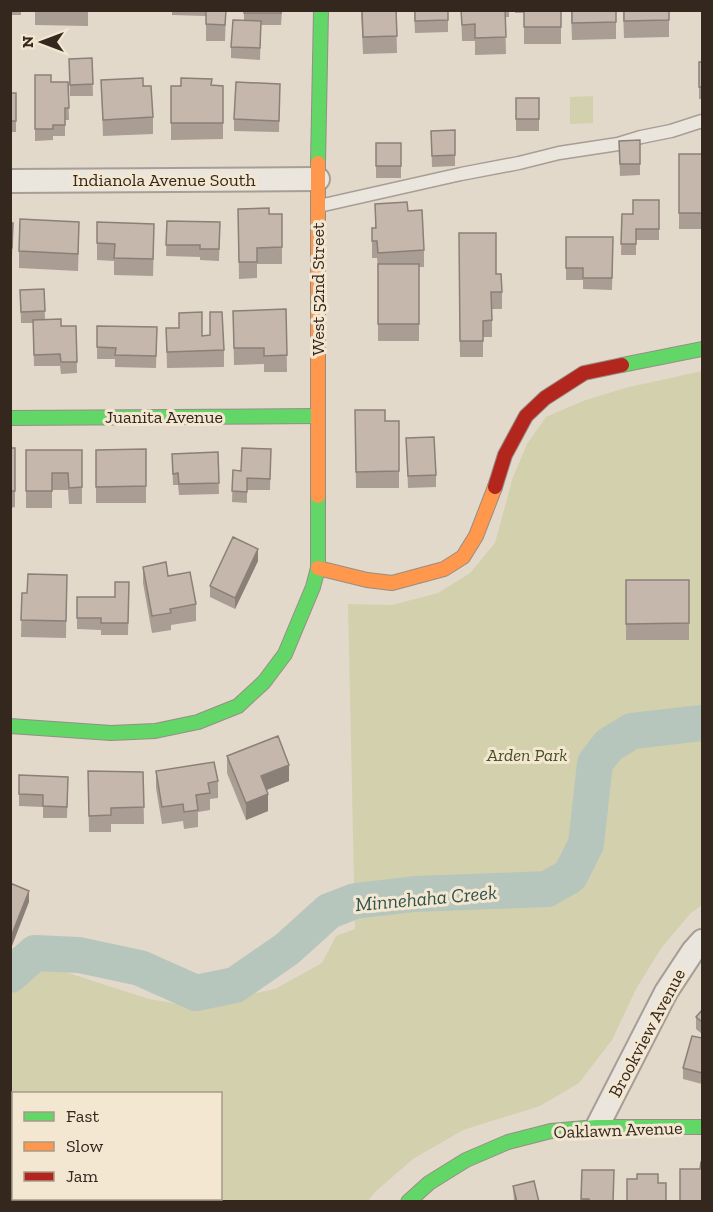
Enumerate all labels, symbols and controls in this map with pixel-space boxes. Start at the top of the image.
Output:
north arrow [12,12,72,72]
text: N [18,36,37,48]
street label: Indianola Avenue South [72,169,256,191]
street label: West 52nd Street [307,222,329,356]
street label: Juanita Avenue [105,406,223,428]
park label: Arden Park [486,744,567,766]
water label: Minnehaha Creek [354,880,498,916]
street label: Brookview Avenue [604,965,690,1101]
legend [12,1092,222,1200]
text: Fast [66,1105,99,1127]
street label: Oaklawn Avenue [553,1117,683,1143]
text: Slow [66,1135,103,1157]
text: Jam [66,1165,98,1187]

